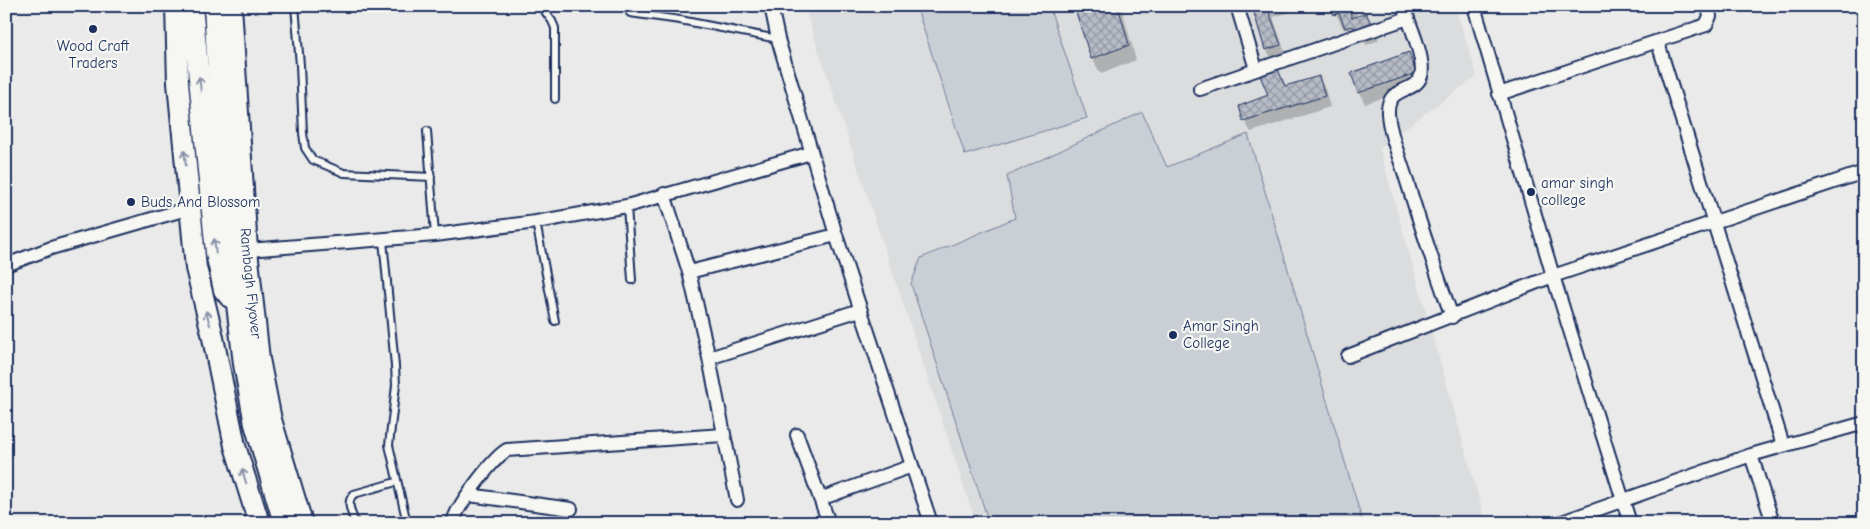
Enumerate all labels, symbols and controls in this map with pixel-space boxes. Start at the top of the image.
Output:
marker: Wood Craft Traders [87,23,99,35]
place label: Wood Craft Traders [57,37,130,72]
one-way arrow [195,76,205,92]
one-way arrow [180,150,190,166]
place label: amar singh college [1541,174,1614,209]
marker: amar singh college [1525,186,1537,198]
place label: Buds And Blossom [141,193,260,211]
marker: Buds And Blossom [125,196,137,208]
street label: Rambagh Flyover [237,227,266,340]
one-way arrow [210,238,220,254]
one-way arrow [203,310,213,326]
place label: Amar Singh College [1183,317,1259,352]
marker: Amar Singh College [1167,329,1179,341]
one-way arrow [239,469,249,485]

